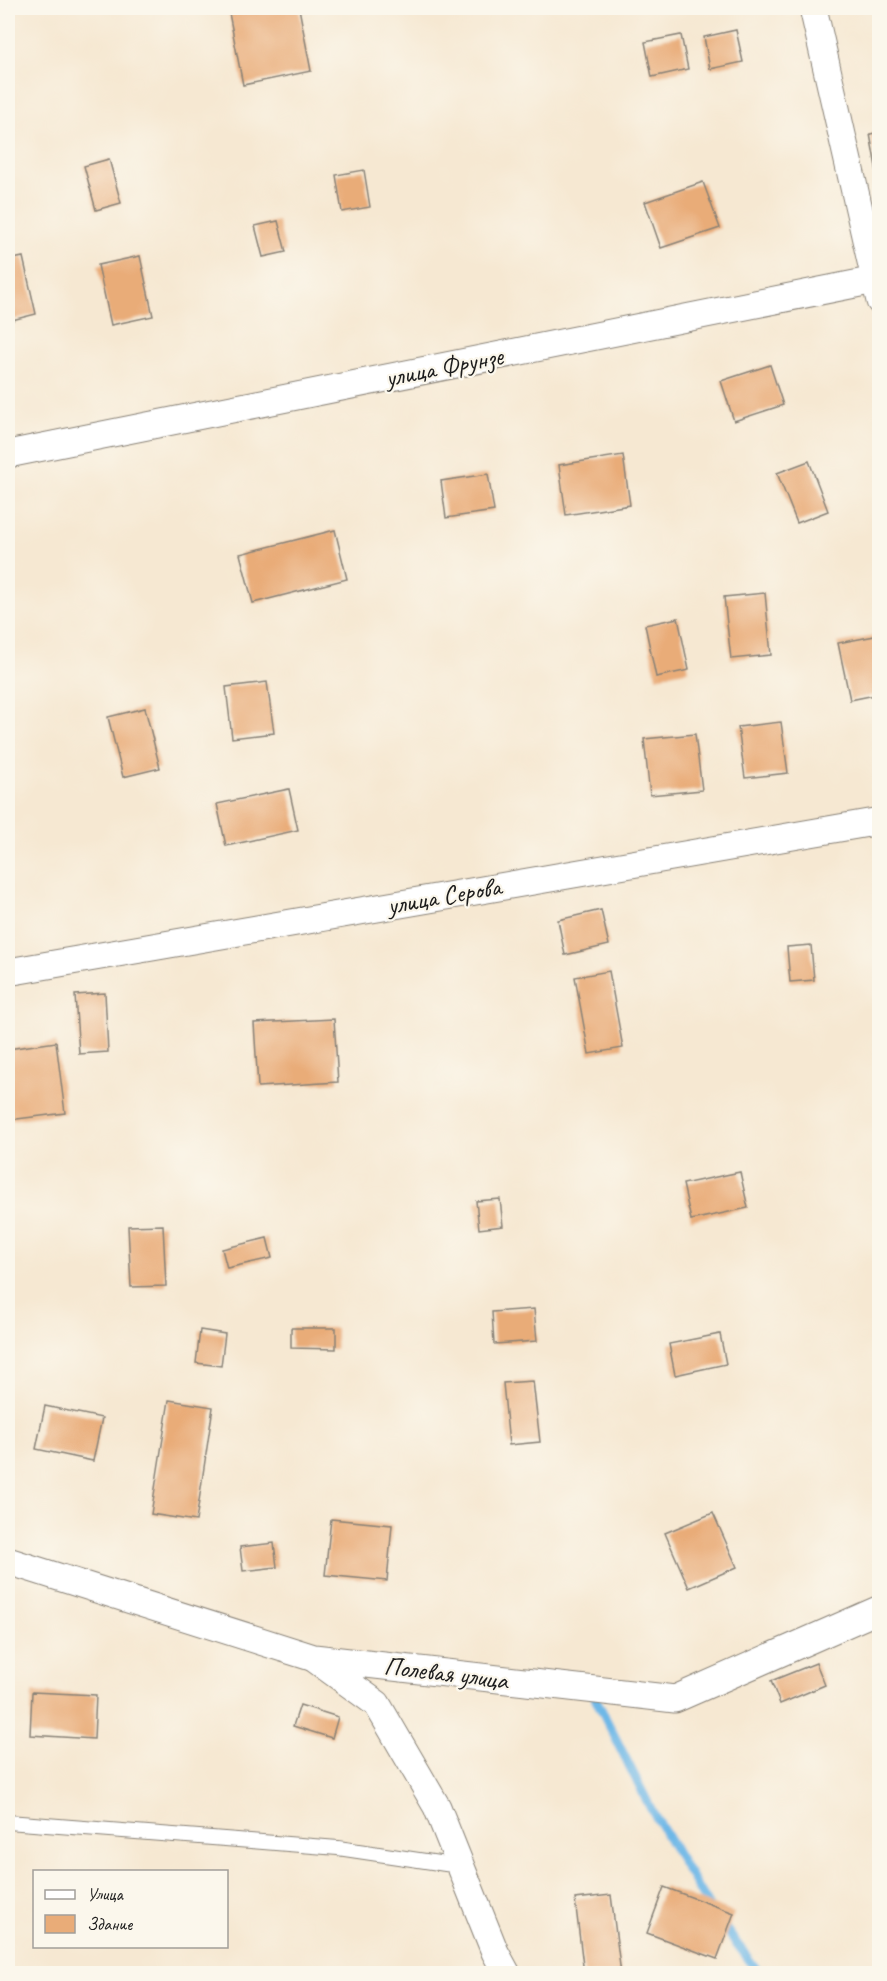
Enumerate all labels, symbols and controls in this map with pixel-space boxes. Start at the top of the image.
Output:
street label: улица Фрунзе [380,339,507,395]
street label: улица Серова [383,869,506,923]
street label: Полевая улица [382,1649,511,1697]
legend [33,1870,228,1948]
text: Улица [87,1883,124,1905]
text: Здание [87,1913,133,1935]

